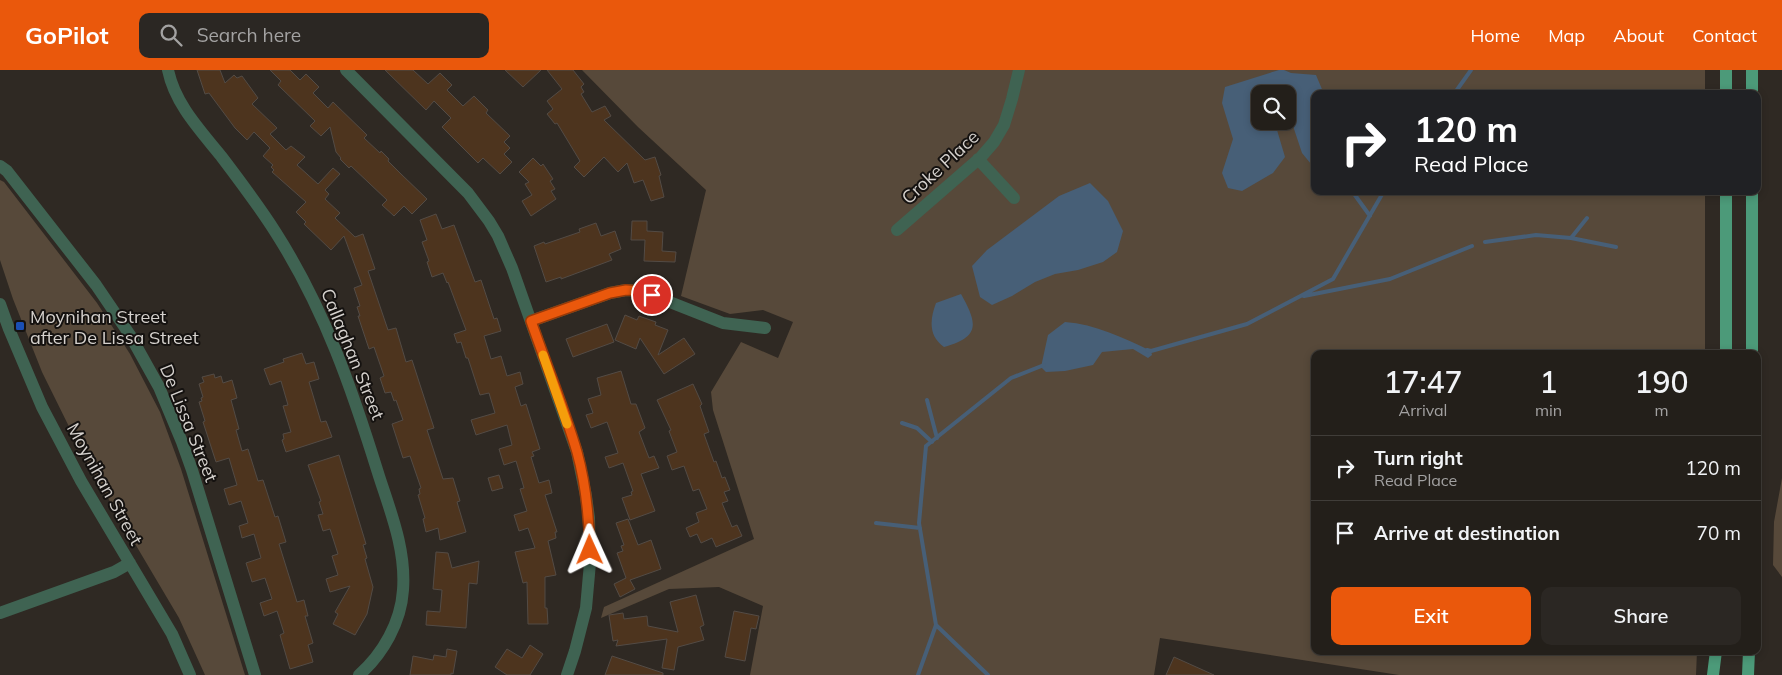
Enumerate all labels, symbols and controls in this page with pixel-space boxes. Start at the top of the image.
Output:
search box [139,13,489,58]
text: GoPilot [25,20,109,50]
icon: search [157,21,185,49]
text: Search here [197,23,301,47]
text: Home [1470,24,1520,47]
text: Map [1548,24,1585,47]
text: About [1613,24,1664,47]
text: Contact [1692,24,1757,47]
map controls [1251,85,1296,130]
button: search [1251,85,1296,130]
text: 120 m [1414,107,1518,151]
icon: right [1331,110,1396,175]
street label: Croke Place [896,125,984,209]
text: Read Place [1414,150,1528,178]
pin [631,274,673,316]
icon: arrive [638,281,666,309]
street label: Callaghan Street [316,285,390,423]
place label: Moynihan Street after De Lissa Street [30,305,199,349]
marker: Moynihan Street after De Lissa Street [14,320,26,332]
street label: De Lissa Street [155,361,223,485]
text: 17:47 [1383,363,1463,401]
text: 1 [1540,363,1558,401]
text: 190 [1635,363,1689,401]
text: Arrival [1399,400,1447,420]
text: min [1535,400,1562,420]
text: m [1655,400,1669,420]
street label: Moynihan Street [62,419,148,549]
text: Turn right [1374,446,1463,470]
icon: right [1331,454,1359,482]
text: 120 m [1685,456,1741,480]
text: Read Place [1374,470,1457,490]
icon: arrive [1331,519,1359,547]
text: Arrive at destination [1374,521,1560,545]
text: 70 m [1697,521,1741,545]
position arrow [563,523,615,575]
button: Exit [1331,587,1531,645]
button: Share [1541,587,1741,645]

